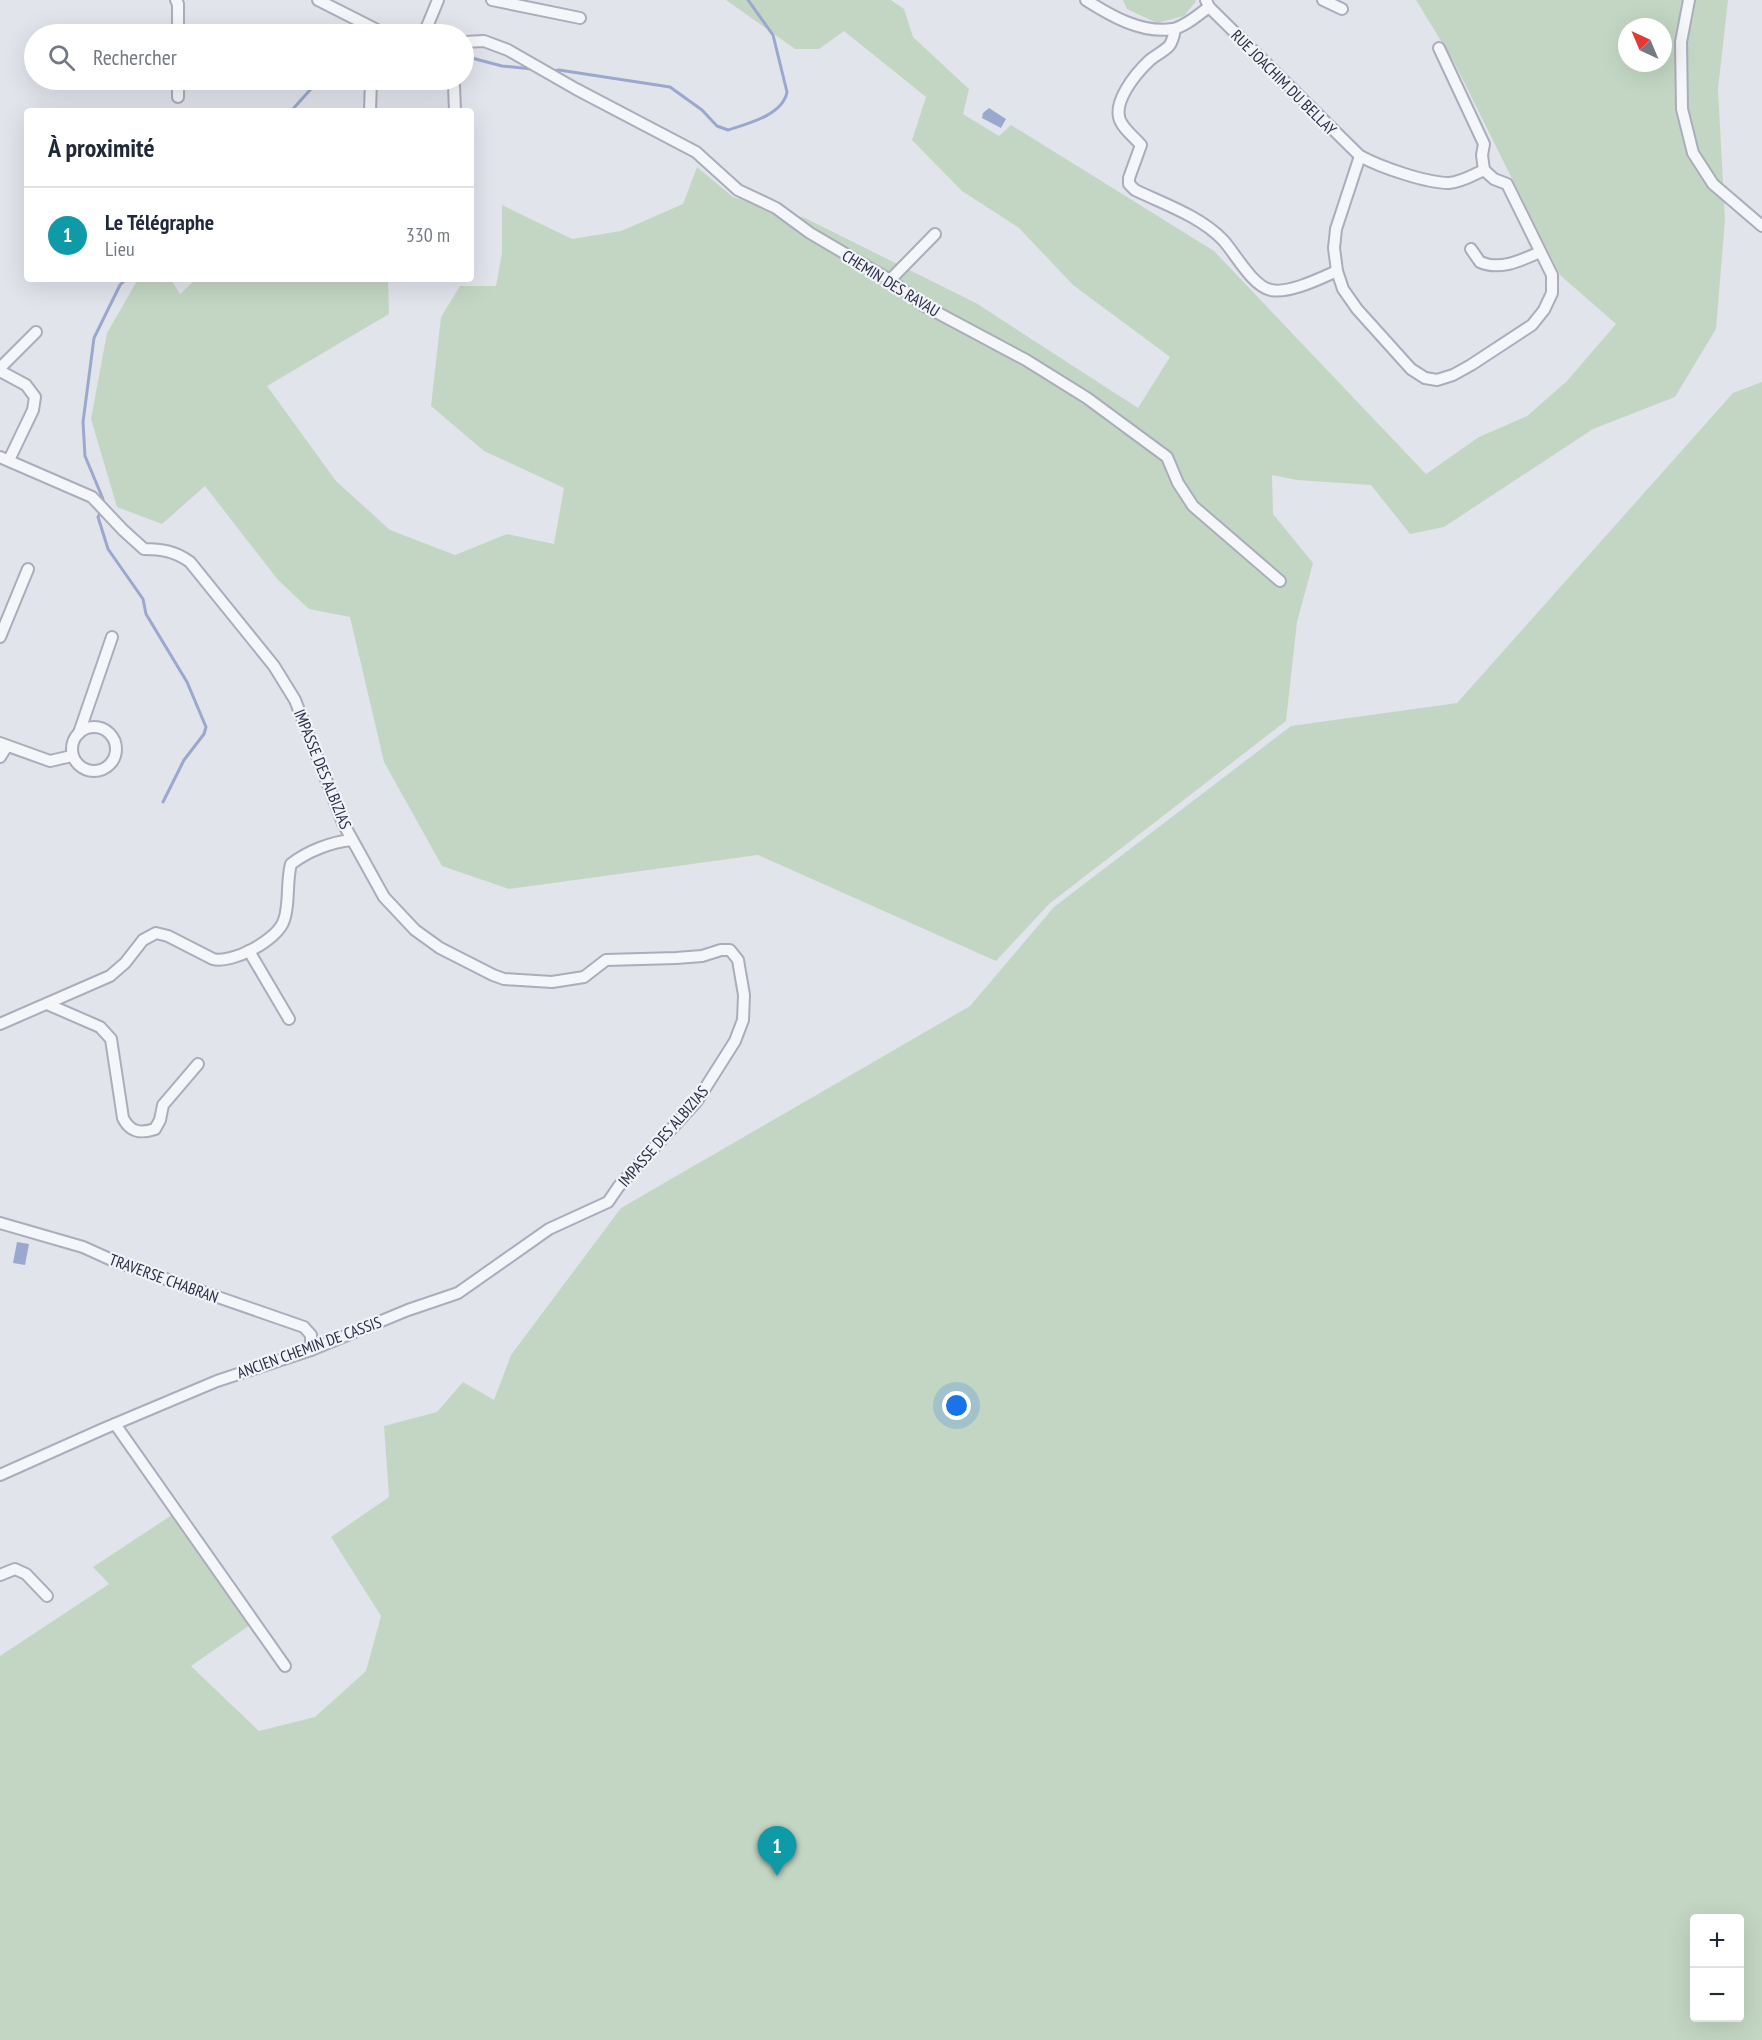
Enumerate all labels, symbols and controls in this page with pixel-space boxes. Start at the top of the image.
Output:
north arrow [1618,18,1672,72]
search box [24,24,474,90]
street label: RUE JOACHIM DU BELLAY [1227,25,1341,139]
icon: search [45,41,78,74]
text: Rechercher [93,43,177,71]
text: À proximité [48,131,155,164]
text: Le Télégraphe [105,208,214,236]
text: 1 [63,222,72,248]
text: 330 m [406,222,450,248]
text: Lieu [105,236,135,262]
street label: CHEMIN DES RAVAU [839,245,943,321]
street label: IMPASSE DES ALBIZIAS [290,706,356,832]
street label: IMPASSE DES ALBIZIAS [614,1081,712,1191]
street label: TRAVERSE CHABRAN [107,1249,221,1307]
street label: ANCIEN CHEMIN DE CASSIS [234,1312,384,1382]
your location [942,1391,971,1420]
pin: 1 [758,1826,796,1876]
map controls [1690,1914,1744,2022]
button: + [1690,1914,1744,1968]
button: − [1690,1968,1744,2022]

